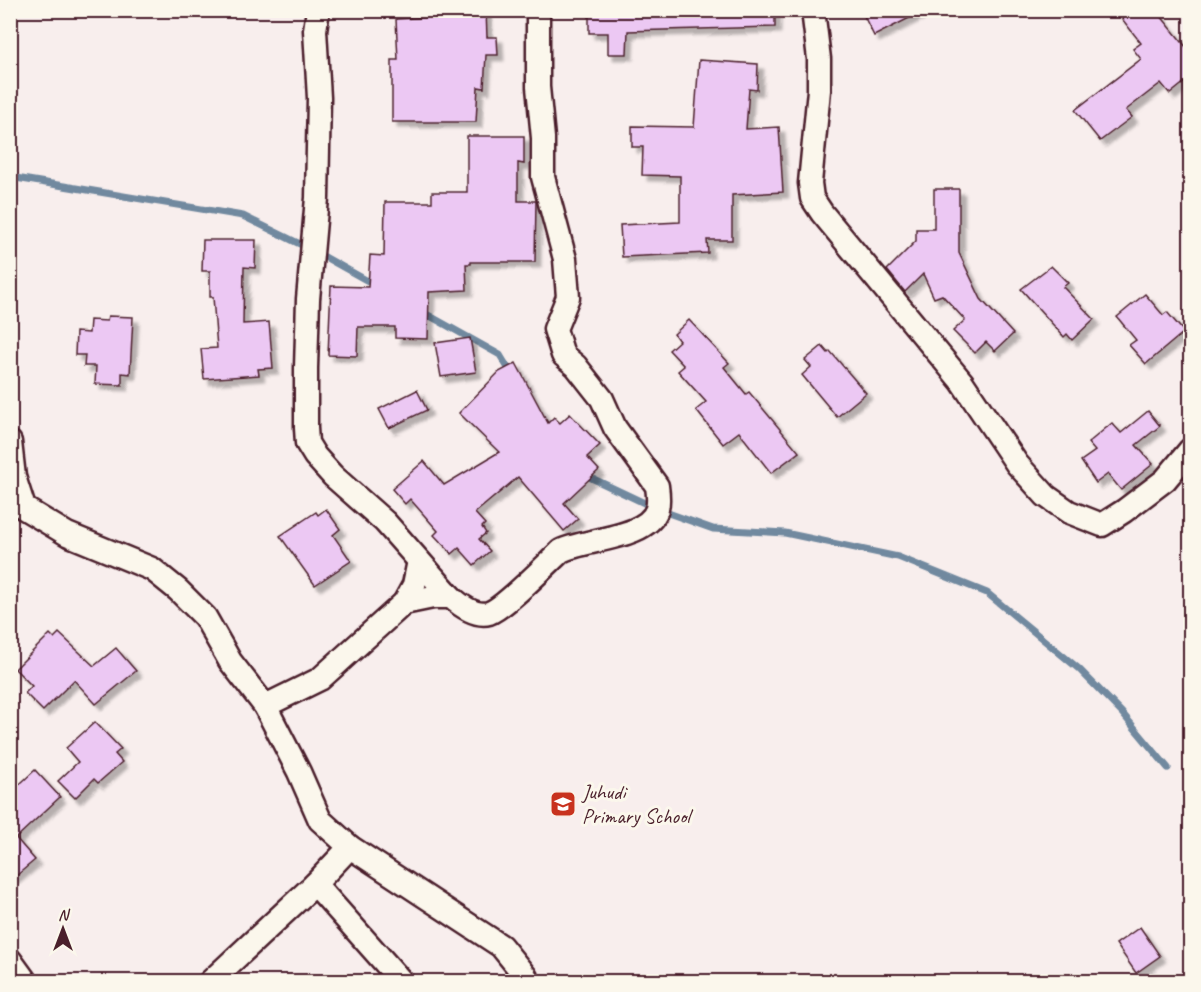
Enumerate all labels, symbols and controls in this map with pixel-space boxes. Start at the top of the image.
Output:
place label: Juhudi Primary School [581,779,693,829]
school or university icon: Juhudi Primary School [548,789,578,819]
north arrow [33,899,93,959]
text: N [58,905,71,925]

